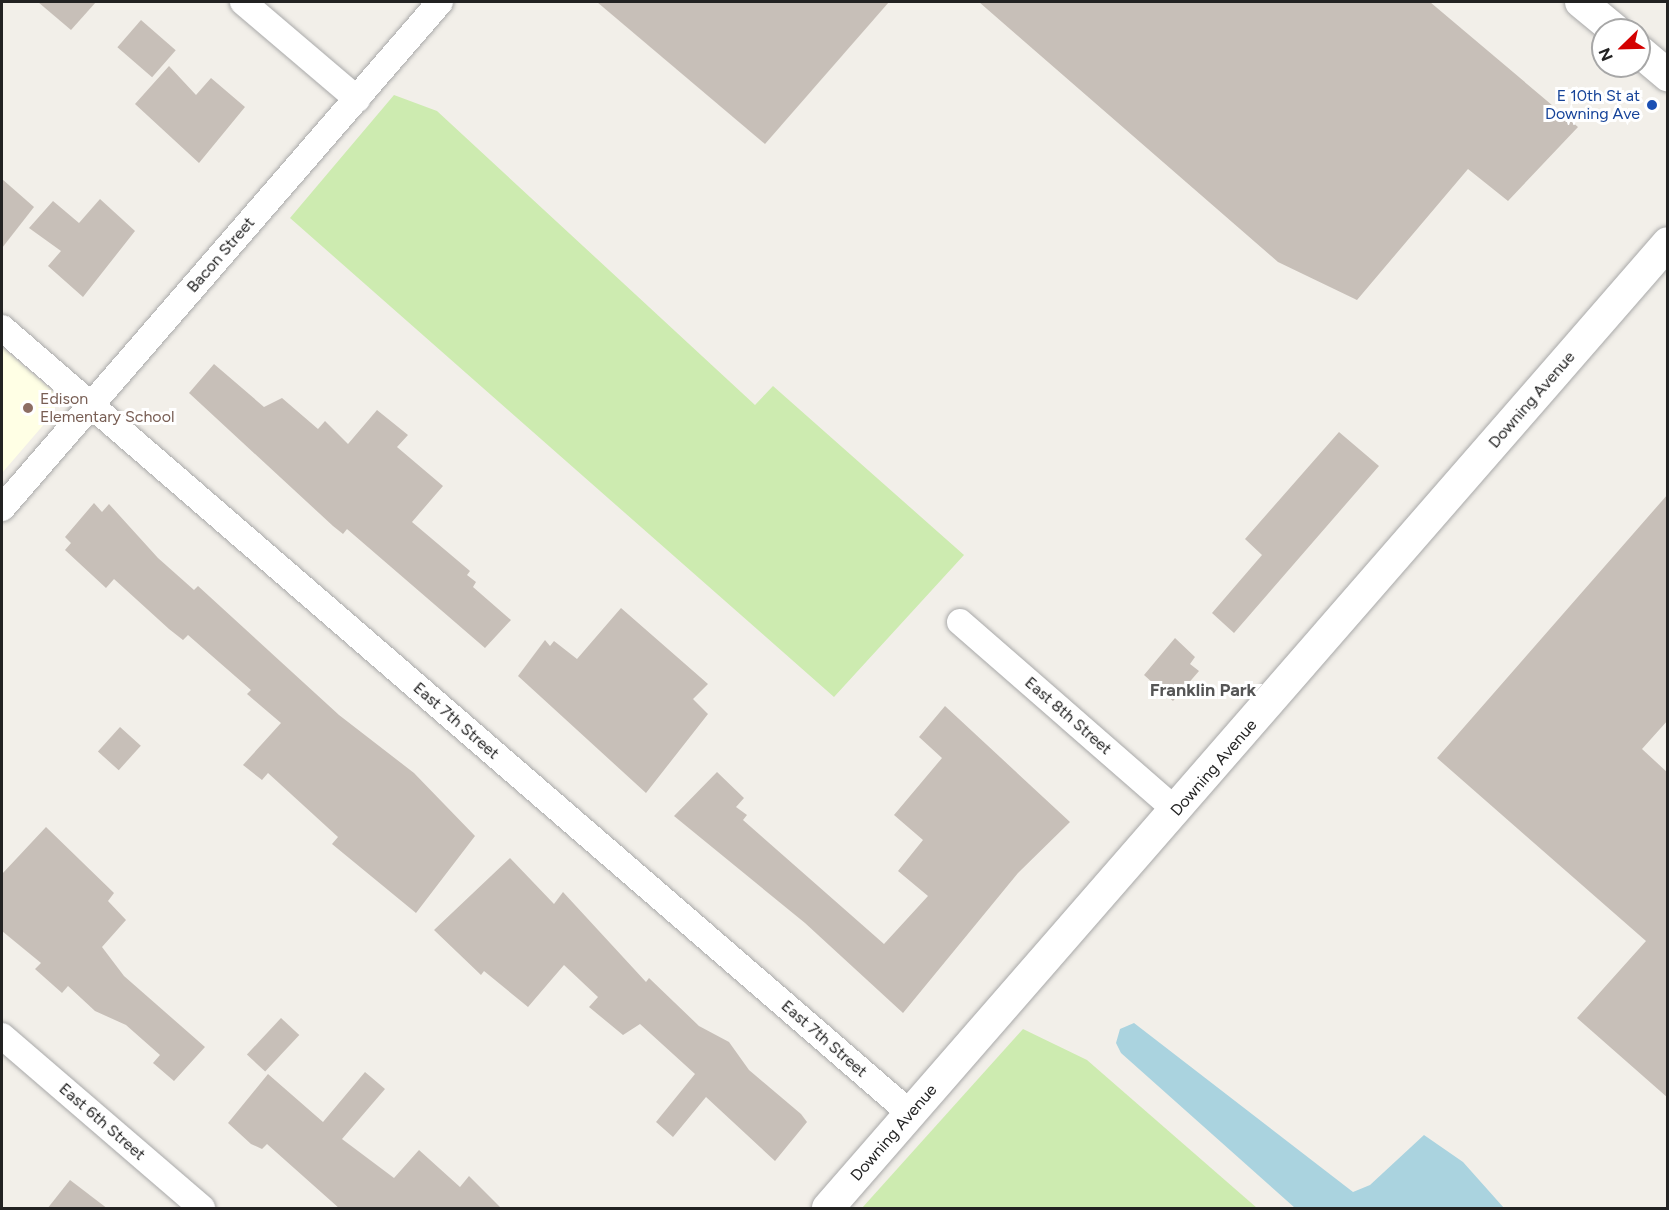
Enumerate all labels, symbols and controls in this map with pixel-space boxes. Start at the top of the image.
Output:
north arrow [1591,18,1651,78]
text: N [1595,45,1617,64]
place label: E 10th St at Downing Ave [1545,86,1640,124]
marker: E 10th St at Downing Ave [1645,98,1659,112]
street label: Bacon Street [183,213,259,297]
street label: Downing Avenue [1485,348,1579,452]
place label: Edison Elementary School [40,389,174,427]
marker: Edison Elementary School [21,401,35,415]
street label: East 8th Street [1021,673,1115,759]
street label: East 7th Street [409,679,503,763]
district label: Franklin Park [1150,679,1256,701]
street label: Downing Avenue [1167,716,1261,820]
street label: East 7th Street [777,997,871,1081]
street label: East 6th Street [55,1079,149,1165]
street label: Downing Avenue [847,1081,941,1185]

